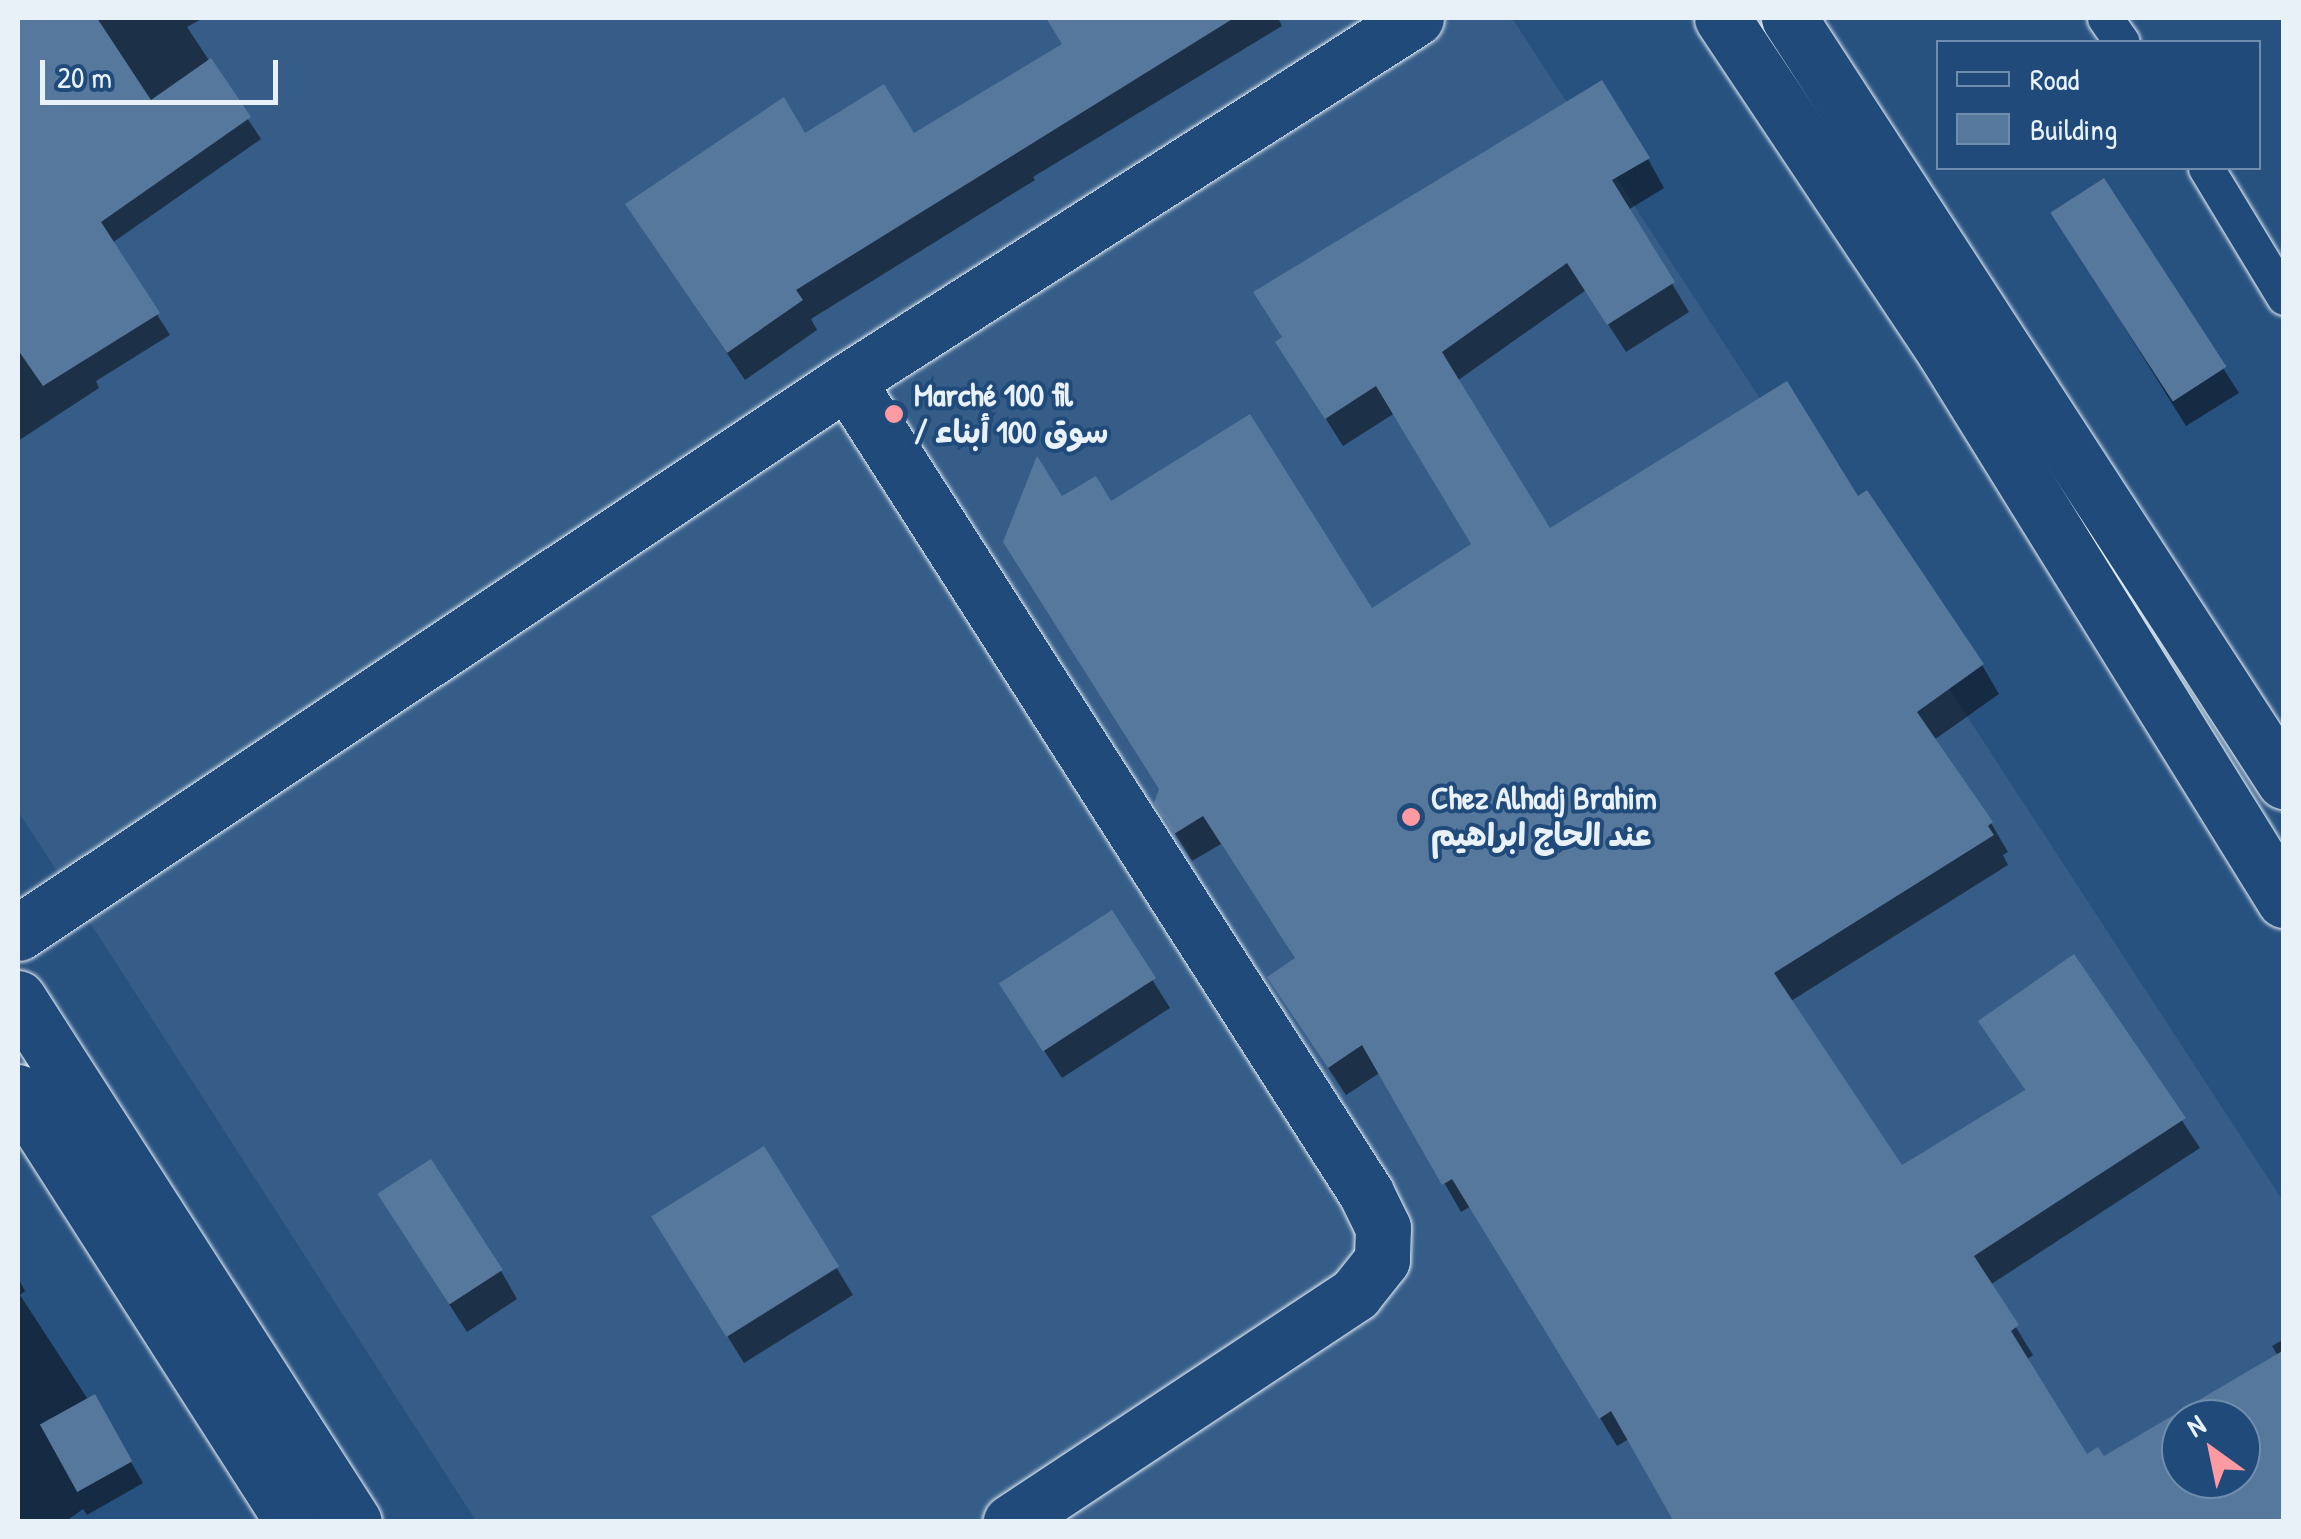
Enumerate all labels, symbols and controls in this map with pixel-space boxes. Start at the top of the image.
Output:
scale bar [45,40,282,102]
legend [1936,40,2261,170]
text: 20 m [57,57,112,97]
text: Road [2030,59,2079,99]
text: Building [2030,109,2117,149]
place label: Marché 100 fil / سوق 100 أبناء [914,377,1108,452]
marker: Marché 100 fil / سوق 100 أبناء [883,403,905,425]
place label: Chez Alhadj Brahim عند الحاج ابراهيم [1431,780,1657,855]
marker: Chez Alhadj Brahim عند الحاج ابراهيم [1400,806,1422,828]
north arrow [2161,1399,2261,1499]
text: N [2179,1406,2212,1446]

